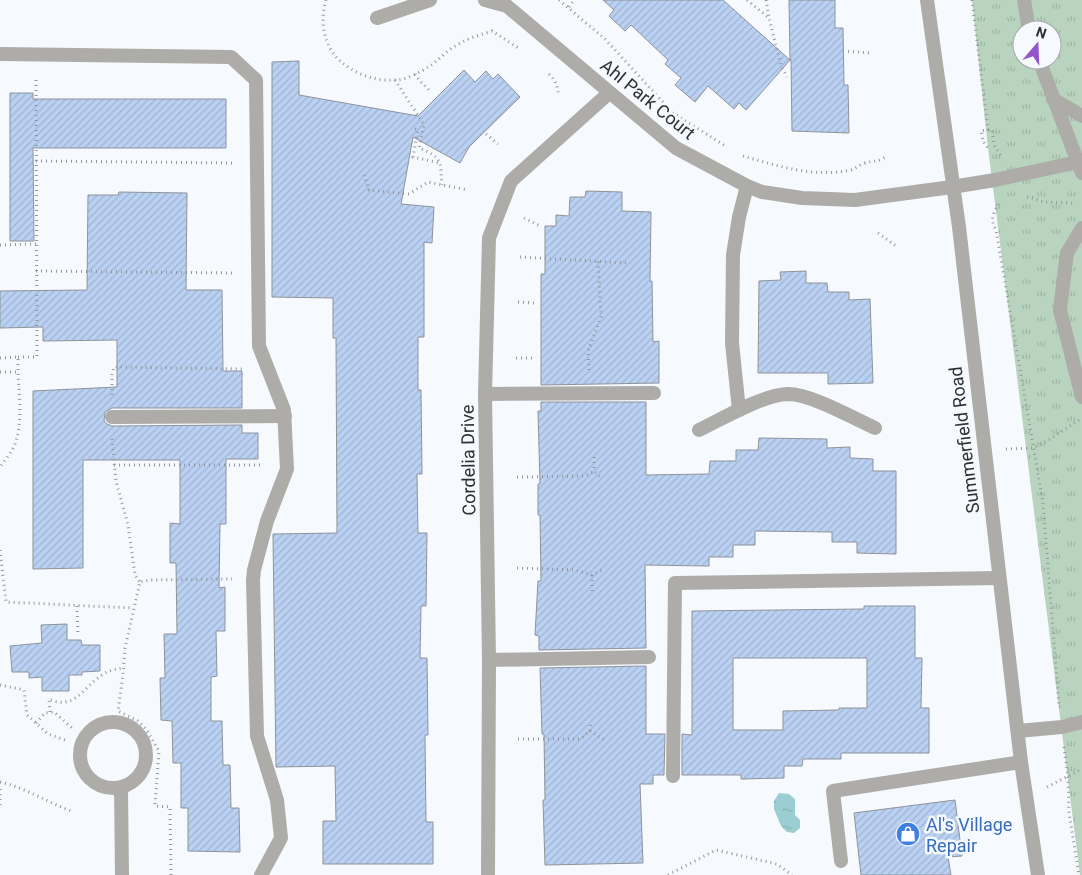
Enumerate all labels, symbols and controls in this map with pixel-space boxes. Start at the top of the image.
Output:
north arrow [1012,20,1062,70]
text: N [1034,24,1049,42]
street label: Ahl Park Court [596,54,700,144]
street label: Summerfield Road [945,365,983,515]
street label: Cordelia Drive [457,404,479,516]
place label: Al's Village Repair [926,814,1012,856]
shop icon: Al's Village Repair [895,821,921,847]

